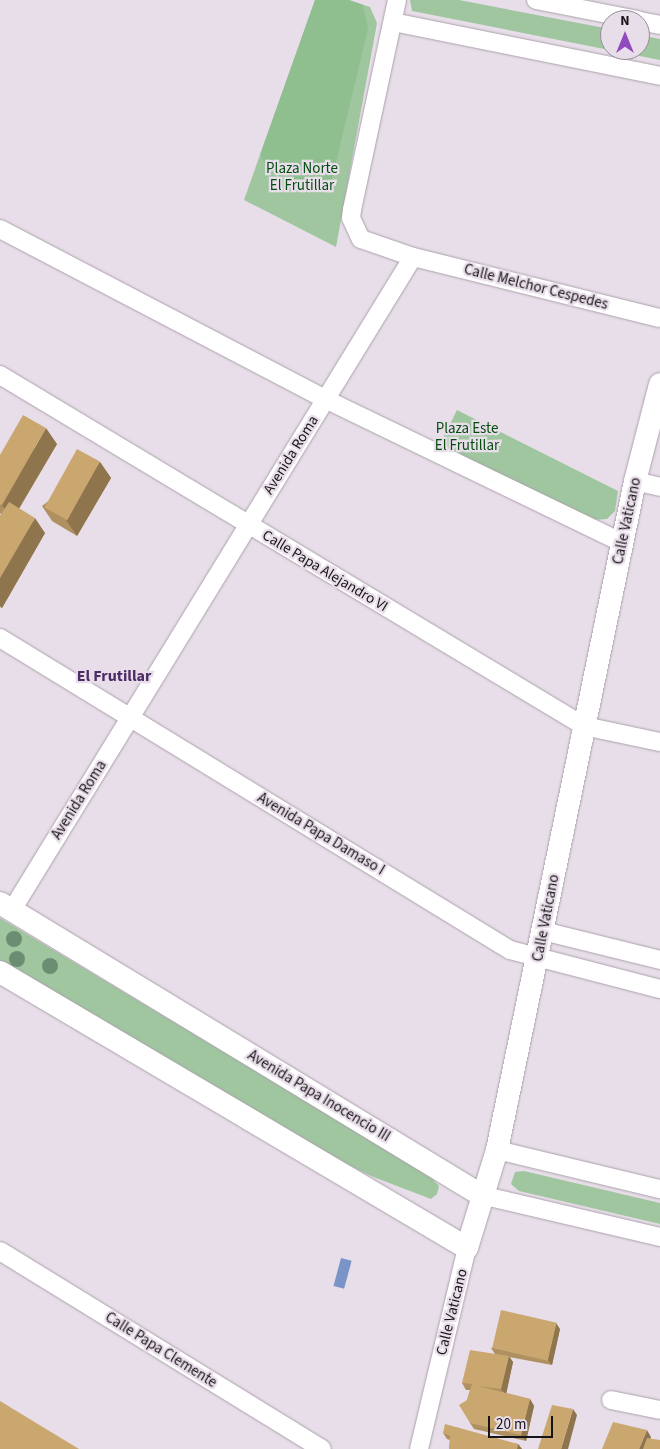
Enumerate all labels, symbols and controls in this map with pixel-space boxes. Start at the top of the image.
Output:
north arrow [600,10,650,60]
text: N [620,11,630,31]
park label: Plaza Norte El Frutillar [266,159,338,194]
street label: Calle Melchor Cespedes [462,260,610,314]
street label: Avenida Roma [260,412,322,498]
park label: Plaza Este El Frutillar [435,419,499,454]
street label: Calle Vaticano [609,476,645,566]
street label: Calle Papa Alejandro VI [259,526,391,616]
district label: El Frutillar [77,666,151,686]
street label: Avenida Roma [48,757,110,843]
street label: Avenida Papa Damaso I [254,789,388,879]
street label: Calle Vaticano [529,873,563,963]
street label: Avenida Papa Inocencio III [244,1046,394,1146]
street label: Calle Vaticano [433,1267,471,1357]
street label: Calle Papa Clemente [102,1308,220,1392]
scale bar [490,1406,555,1438]
text: 20 m [496,1414,526,1435]

